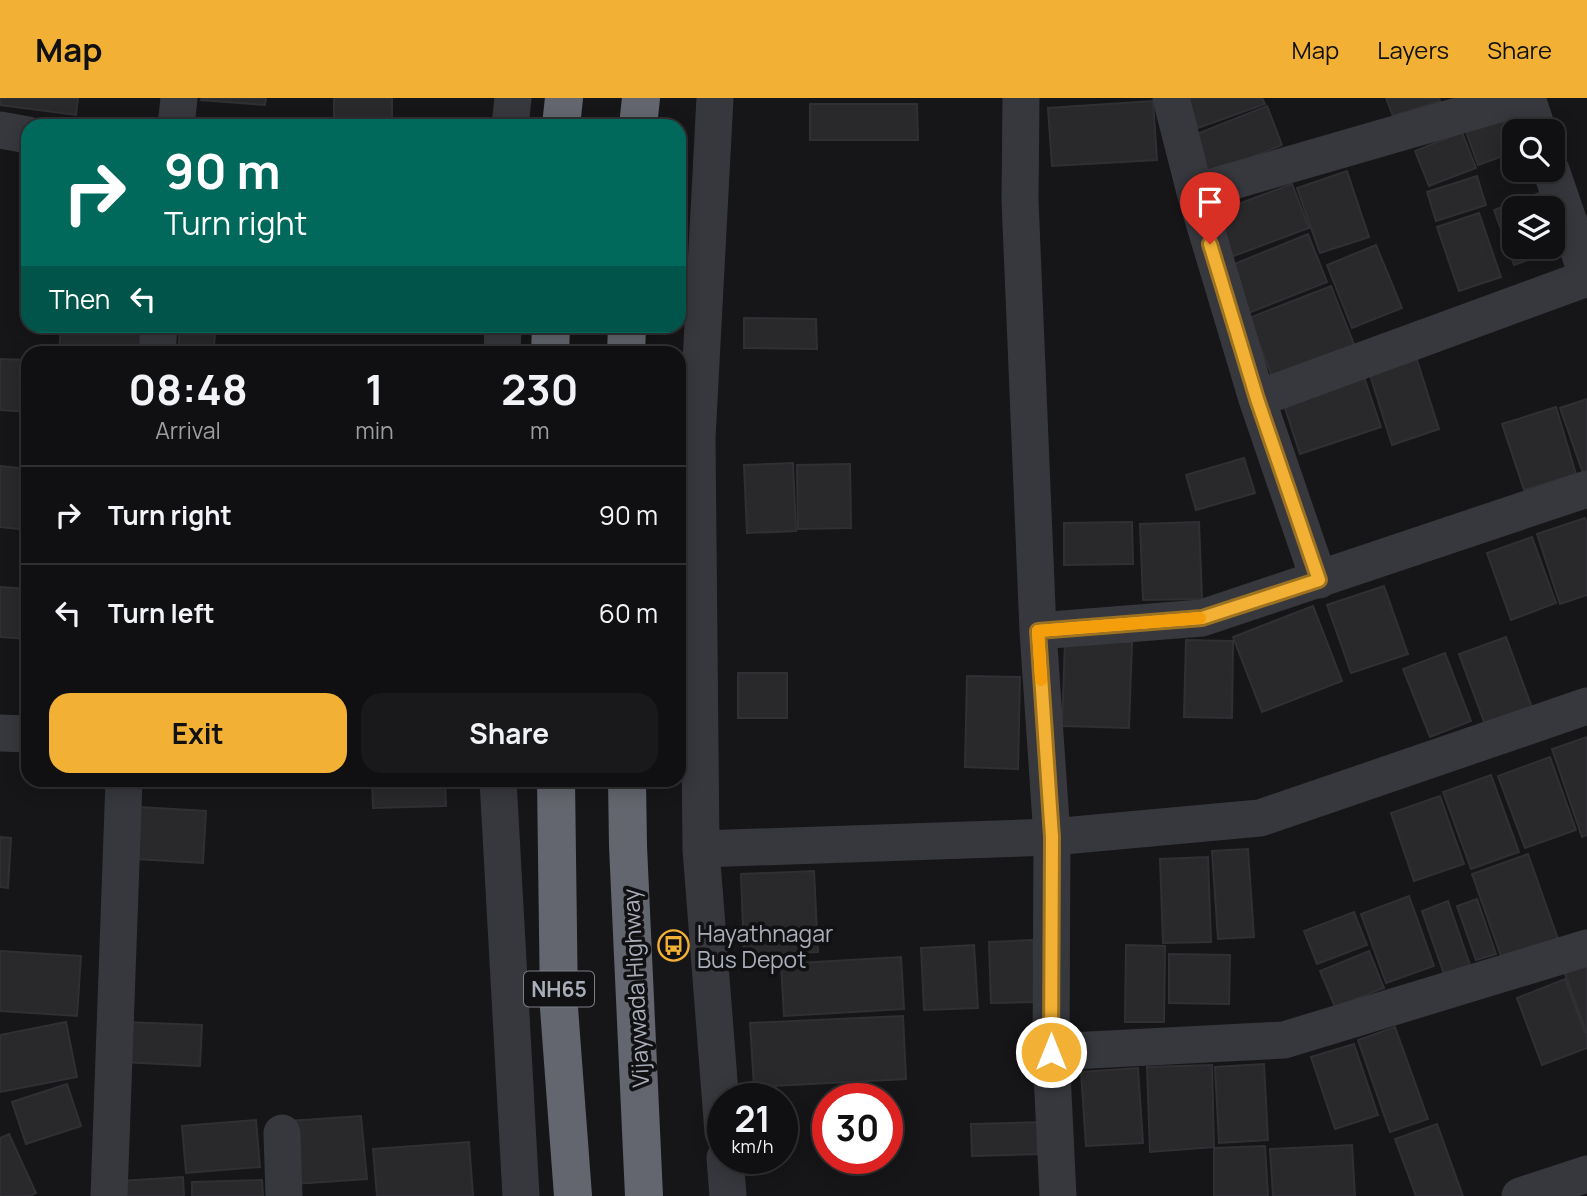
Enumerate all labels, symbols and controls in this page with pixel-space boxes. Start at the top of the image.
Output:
text: Map [35,27,103,72]
text: Map [1292,33,1339,66]
text: Layers [1377,33,1449,66]
text: Share [1487,33,1552,66]
map controls [1502,119,1565,259]
button: search [1502,119,1565,182]
text: 90 m [164,137,281,204]
icon: right [49,147,140,238]
pin [1180,172,1240,244]
icon: arrive [1191,183,1229,221]
button: layers [1502,196,1565,259]
text: Turn right [164,201,307,245]
icon: left [124,280,162,318]
text: Then [49,281,110,317]
text: 08:48 [129,360,248,418]
text: 1 [365,360,384,418]
text: 230 [501,360,578,418]
text: Arrival [155,414,221,446]
text: min [355,414,394,446]
text: m [530,414,550,446]
icon: right [49,496,87,534]
text: Turn right [108,497,232,533]
text: 90 m [599,497,658,533]
icon: left [49,594,87,632]
text: Turn left [108,595,215,631]
text: 60 m [599,595,658,631]
button: Exit [49,693,347,773]
button: Share [361,693,658,773]
street label: Vijaywada Highway [614,888,656,1088]
place label: Hayathnagar Bus Depot [697,917,833,975]
bus stop icon: Hayathnagar Bus Depot [657,929,691,963]
road number: NH65 [524,972,594,1006]
position arrow [1014,1015,1088,1089]
speed limit sign: 30 [812,1083,903,1174]
text: 21 [734,1095,771,1143]
text: km/h [732,1134,773,1158]

